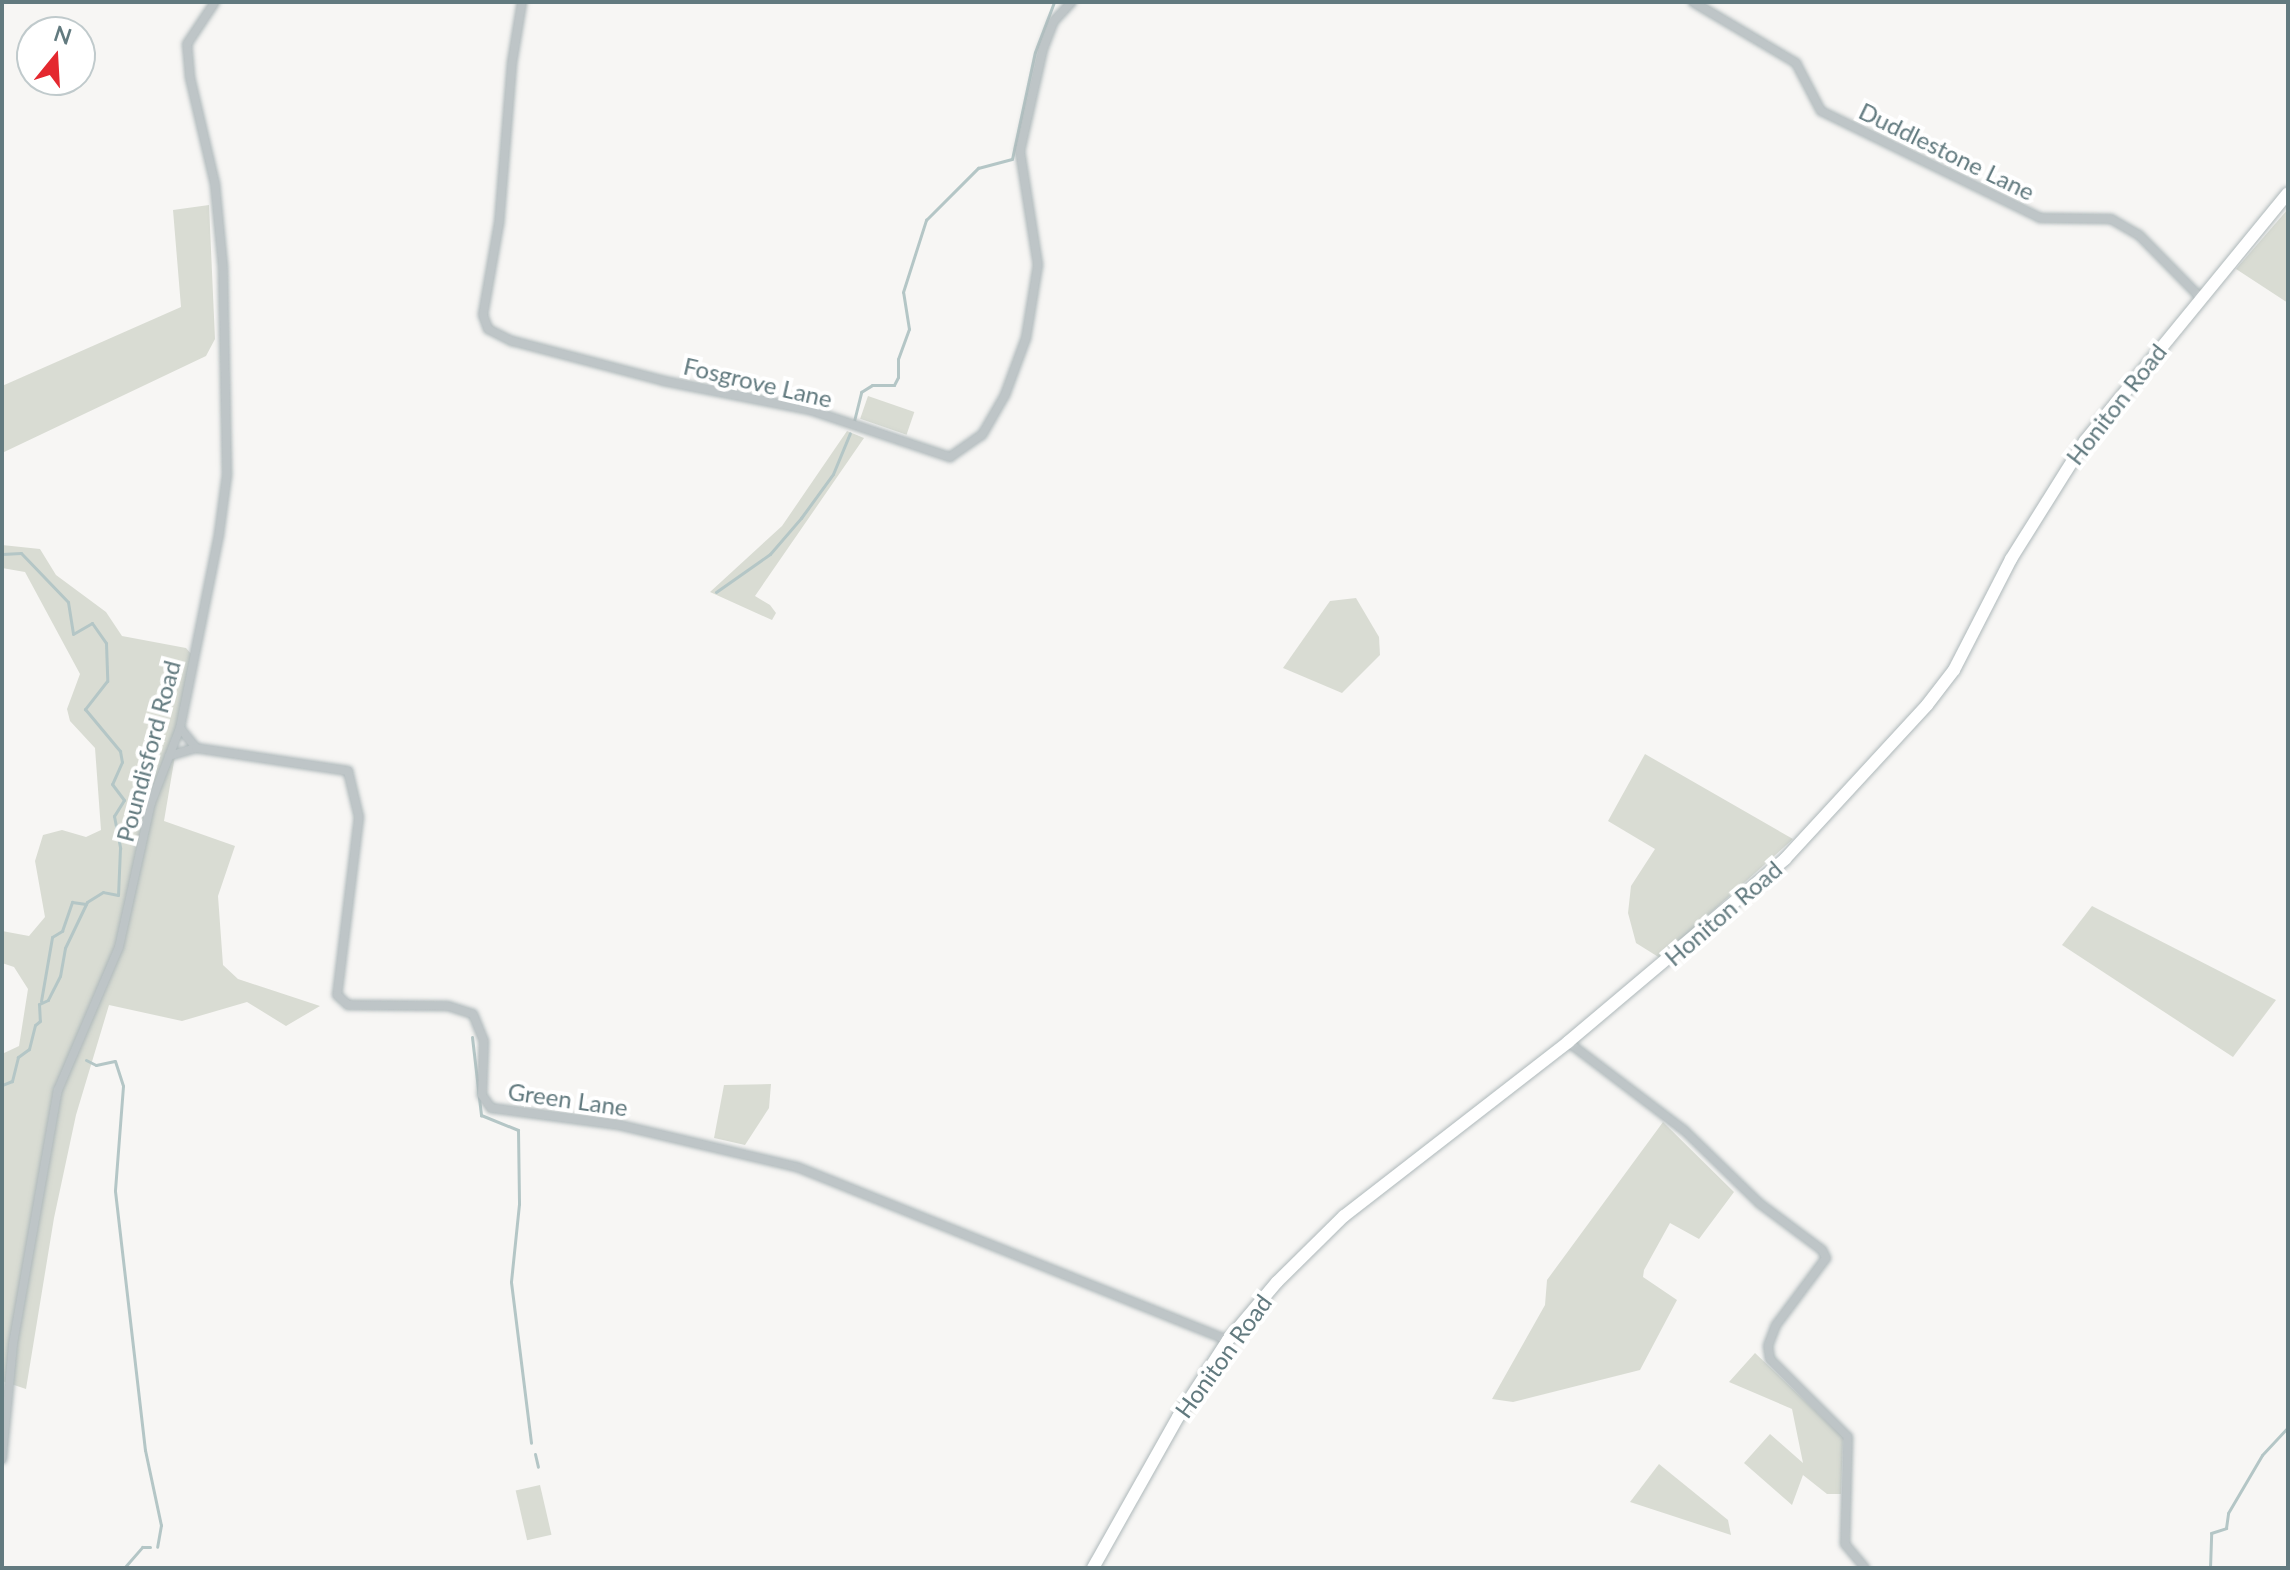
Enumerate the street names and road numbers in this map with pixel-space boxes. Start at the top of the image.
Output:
street label: Duddlestone Lane [1855,96,2039,206]
street label: Honiton Road [2060,338,2172,470]
street label: Fosgrove Lane [681,351,835,413]
street label: Poundisford Road [110,657,186,845]
street label: Honiton Road [1659,854,1787,972]
street label: Green Lane [506,1076,630,1122]
street label: Honiton Road [1169,1289,1277,1423]

